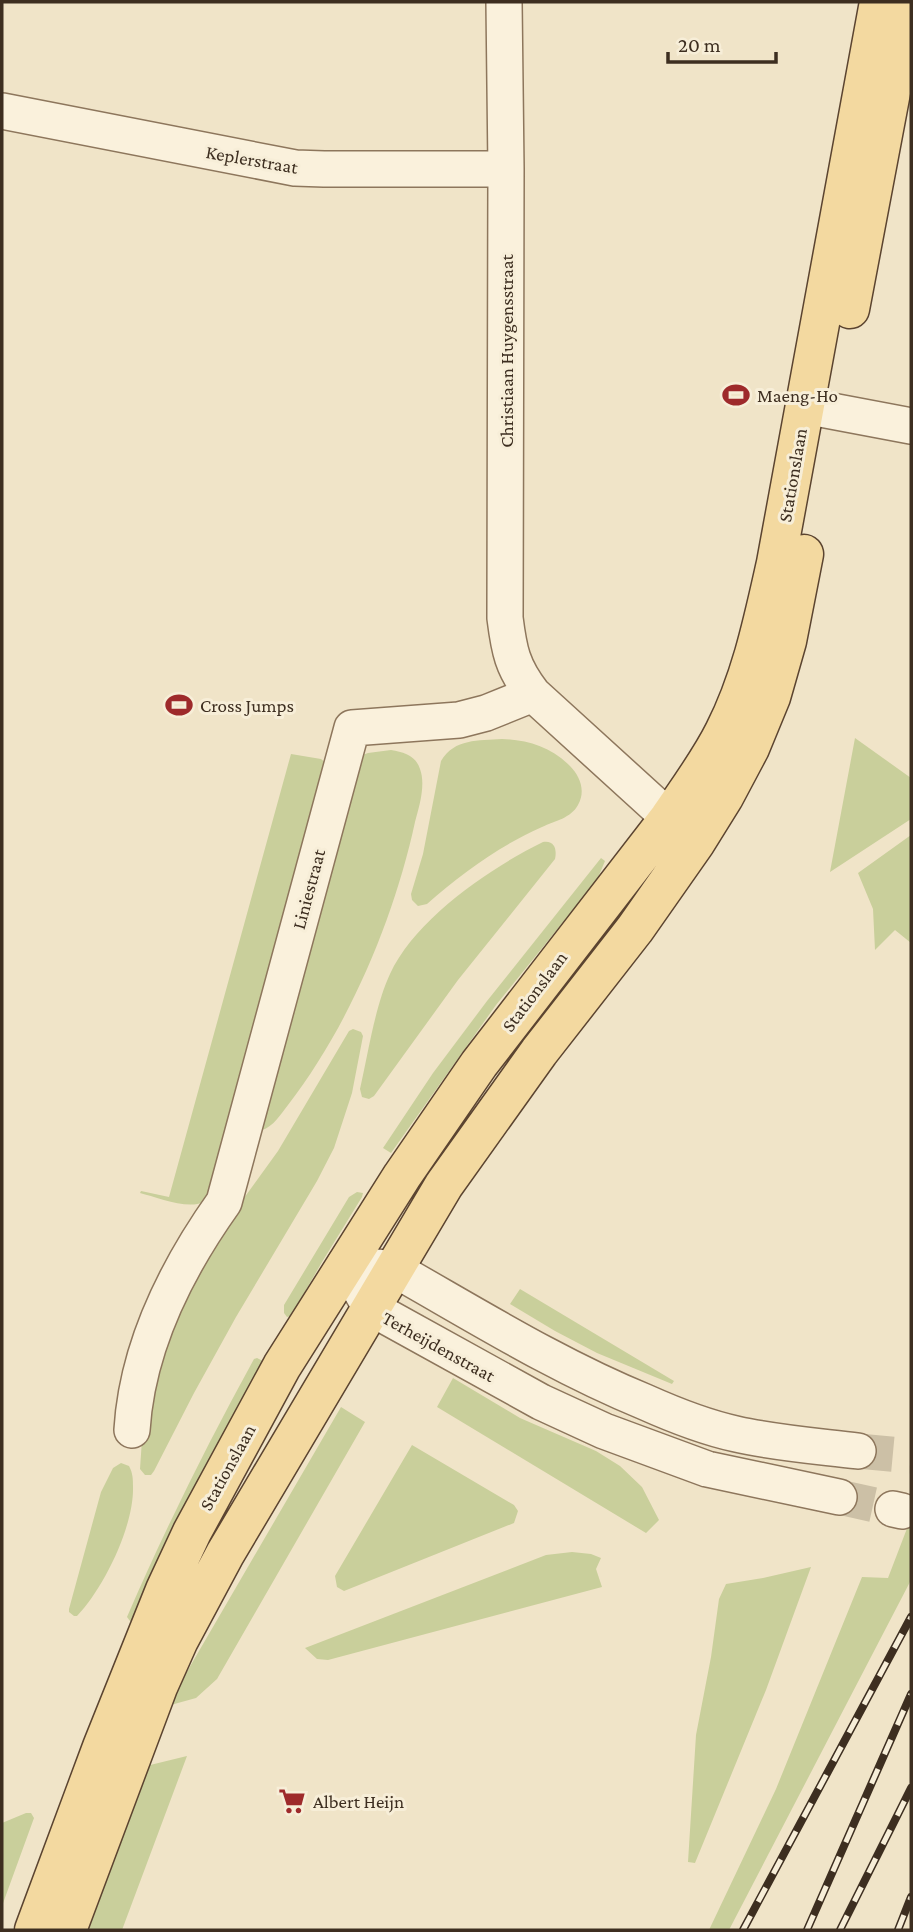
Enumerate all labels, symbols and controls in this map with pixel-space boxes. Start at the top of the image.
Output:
scale bar [668,21,776,65]
text: 20 m [678,33,721,57]
street label: Keplerstraat [204,141,300,178]
street label: Christiaan Huygensstraat [496,254,517,448]
sports icon: Maeng-Ho [721,380,751,410]
place label: Maeng-Ho [757,385,838,406]
street label: Stationslaan [774,426,811,524]
sports icon: Cross Jumps [164,690,194,720]
place label: Cross Jumps [200,695,294,716]
street label: Liniestraat [288,846,329,931]
street label: Stationslaan [497,947,571,1036]
street label: Terheijdenstraat [378,1307,499,1387]
street label: Stationslaan [195,1421,260,1514]
supermarket icon: Albert Heijn [277,1786,307,1816]
place label: Albert Heijn [313,1791,404,1813]

